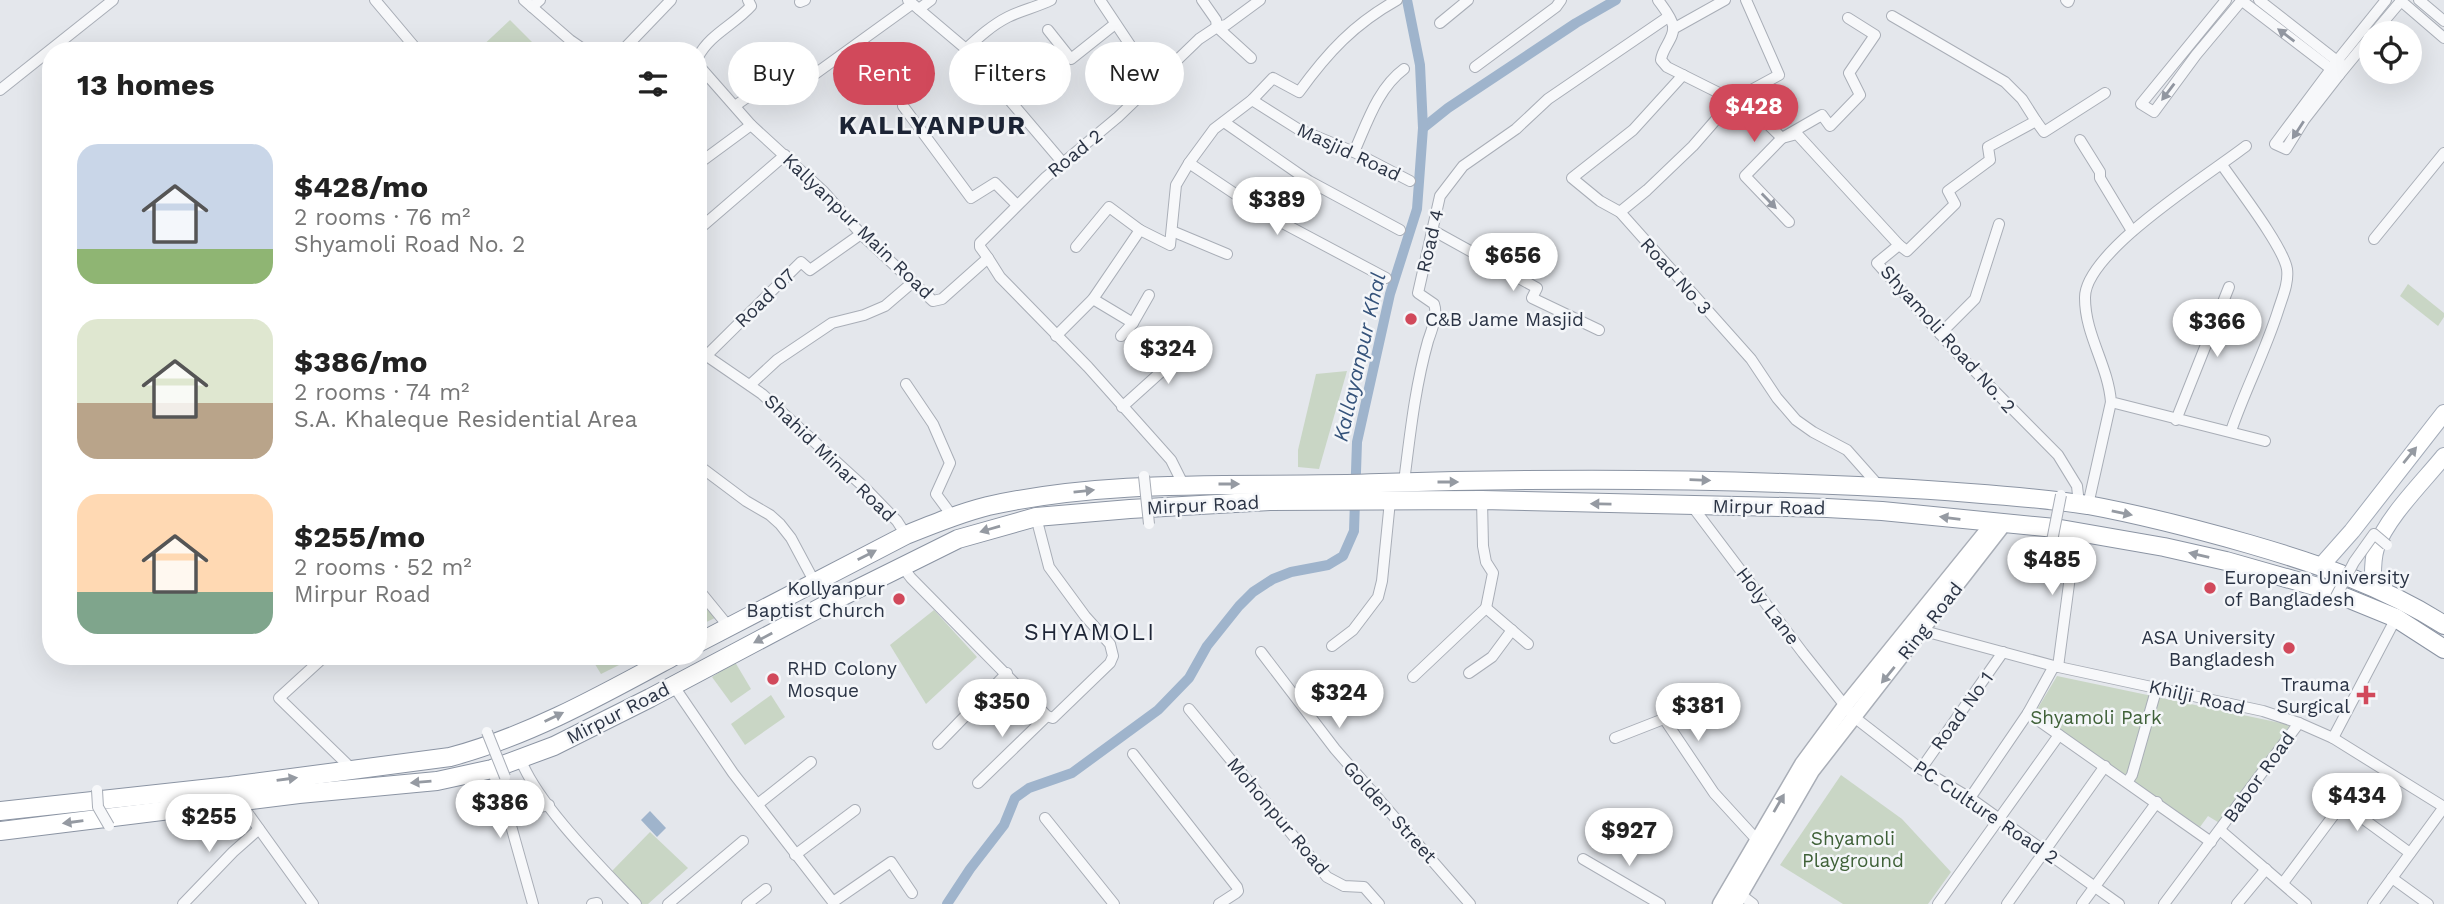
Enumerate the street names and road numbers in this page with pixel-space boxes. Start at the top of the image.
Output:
street label: Masjid Road [1293,118,1405,186]
street label: Road 2 [1043,124,1107,182]
street label: Kallyanpur Main Road [778,148,938,304]
street label: Road 4 [1412,207,1448,275]
street label: Road No 3 [1635,233,1717,319]
street label: Shyamoli Road No. 2 [1876,260,2020,418]
street label: Road 07 [730,264,800,332]
street label: Shahid Minar Road [759,389,901,527]
street label: Mirpur Road [1146,491,1260,519]
street label: Mirpur Road [1712,495,1826,519]
street label: Holy Lane [1731,563,1805,649]
street label: Ring Road [1893,578,1967,664]
street label: Road No 1 [1926,667,1998,755]
street label: Khilji Road [2147,675,2247,719]
street label: Mirpur Road [563,677,673,749]
street label: Babor Road [2218,727,2300,827]
street label: Mohonpur Road [1222,753,1334,879]
street label: PC Culture Road 2 [1909,755,2063,869]
street label: Golden Street [1338,756,1442,868]

